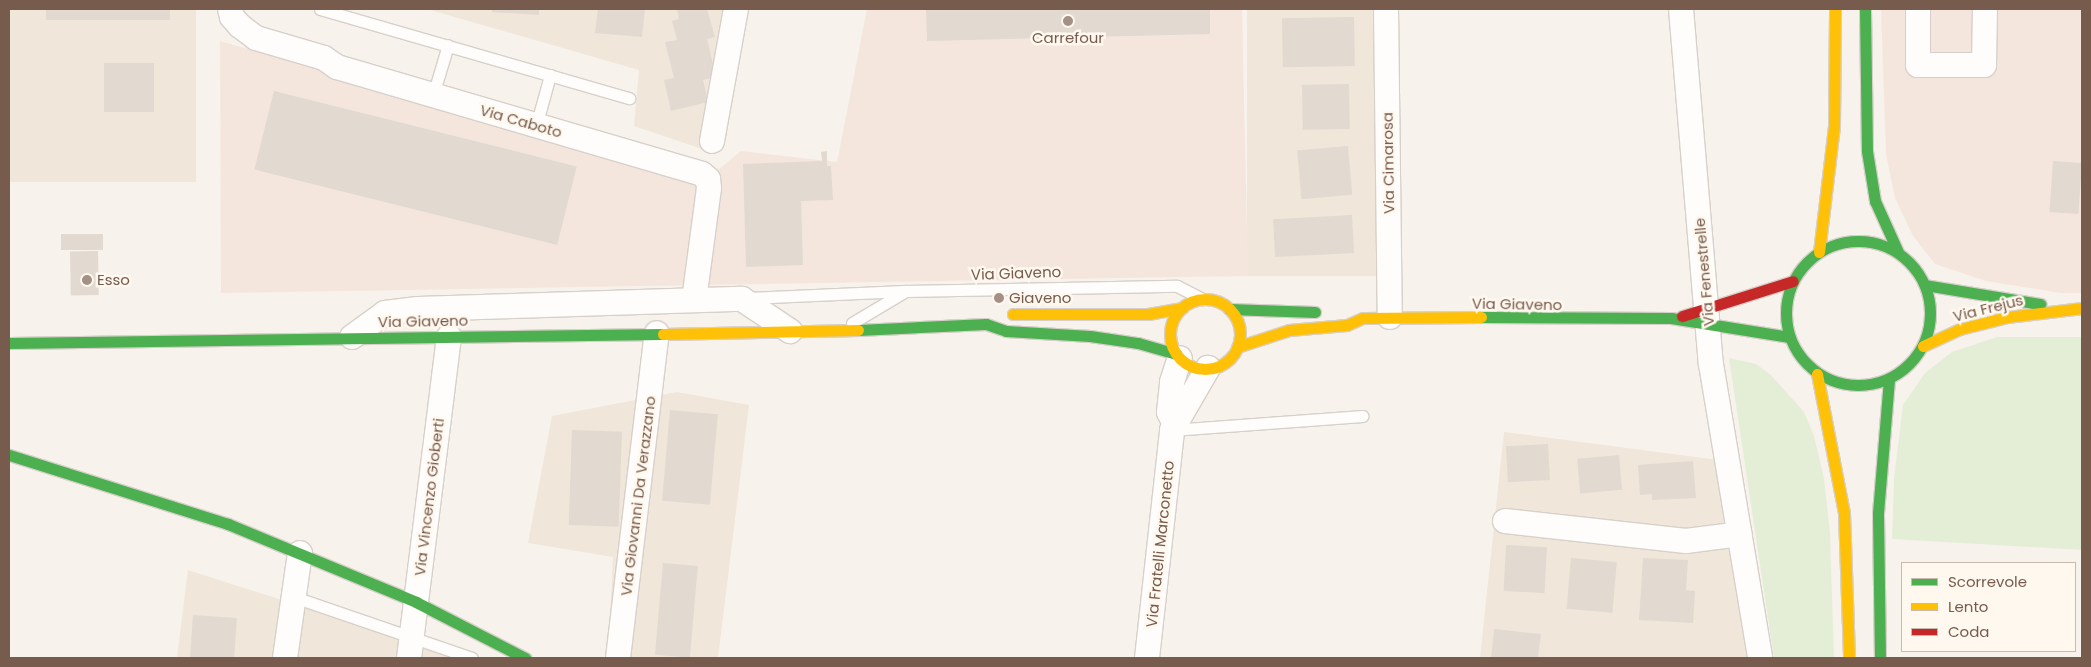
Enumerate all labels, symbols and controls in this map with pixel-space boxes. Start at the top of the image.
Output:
marker: Carrefour [1062,15,1074,27]
place label: Carrefour [1032,29,1104,47]
street label: Via Caboto [478,101,564,141]
street label: Via Cimarosa [1378,112,1398,214]
street label: Via Fenestrelle [1690,217,1718,327]
street label: Via Giaveno [971,262,1061,284]
place label: Esso [97,271,130,289]
marker: Esso [81,274,93,286]
place label: Giaveno [1009,289,1071,307]
street label: Via Frejus [1951,291,2025,325]
marker: Giaveno [993,292,1005,304]
street label: Via Giaveno [1472,294,1562,314]
street label: Via Giaveno [378,311,468,331]
street label: Via Giovanni Da Verazzano [617,395,659,597]
street label: Via Vincenzo Gioberti [410,417,448,577]
street label: Via Fratelli Marconetto [1142,460,1178,628]
legend [1901,562,2076,652]
text: Scorrevole [1948,571,2027,592]
text: Lento [1948,596,1988,617]
text: Coda [1948,621,1989,642]

